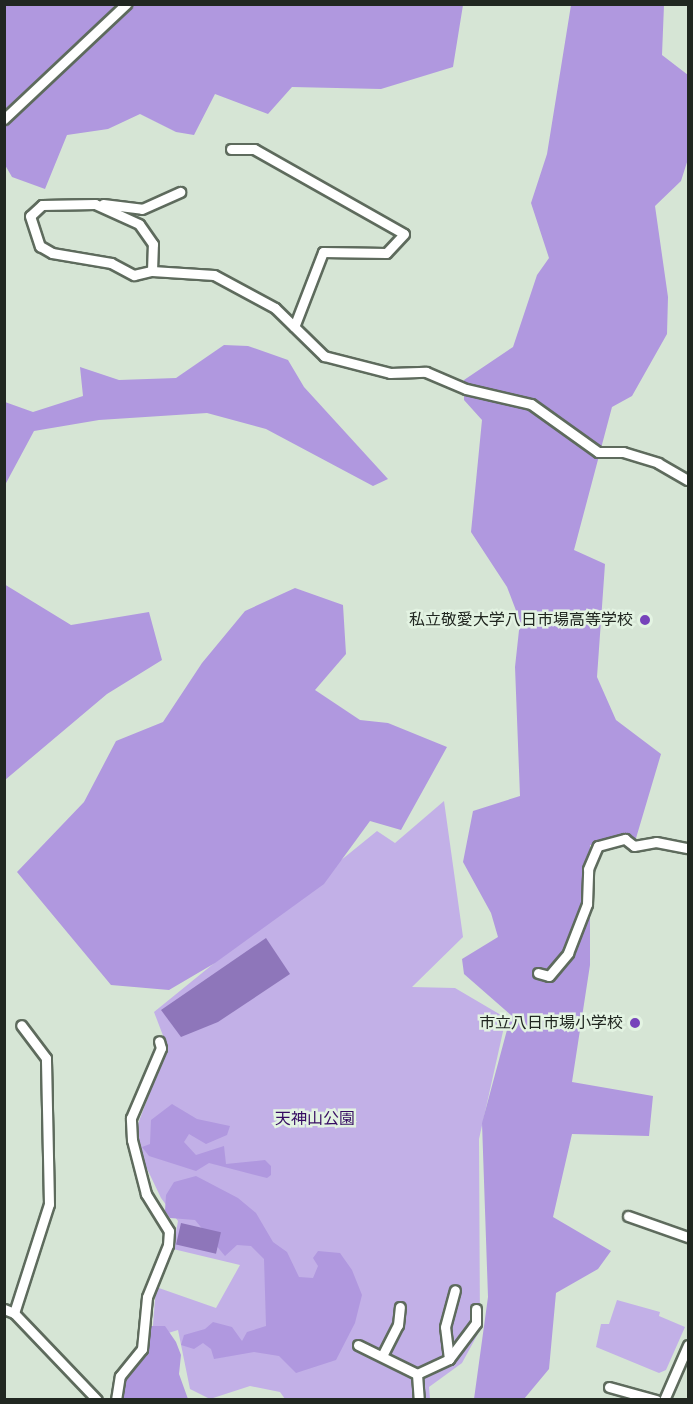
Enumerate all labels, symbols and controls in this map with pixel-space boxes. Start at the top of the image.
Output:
place label: 私立敬愛大学八日市場高等学校 [409,610,633,630]
marker: 私立敬愛大学八日市場高等学校 [638,613,652,627]
place label: 市立八日市場小学校 [479,1013,623,1033]
marker: 市立八日市場小学校 [628,1016,642,1030]
park label: 天神山公園 [275,1109,355,1129]

